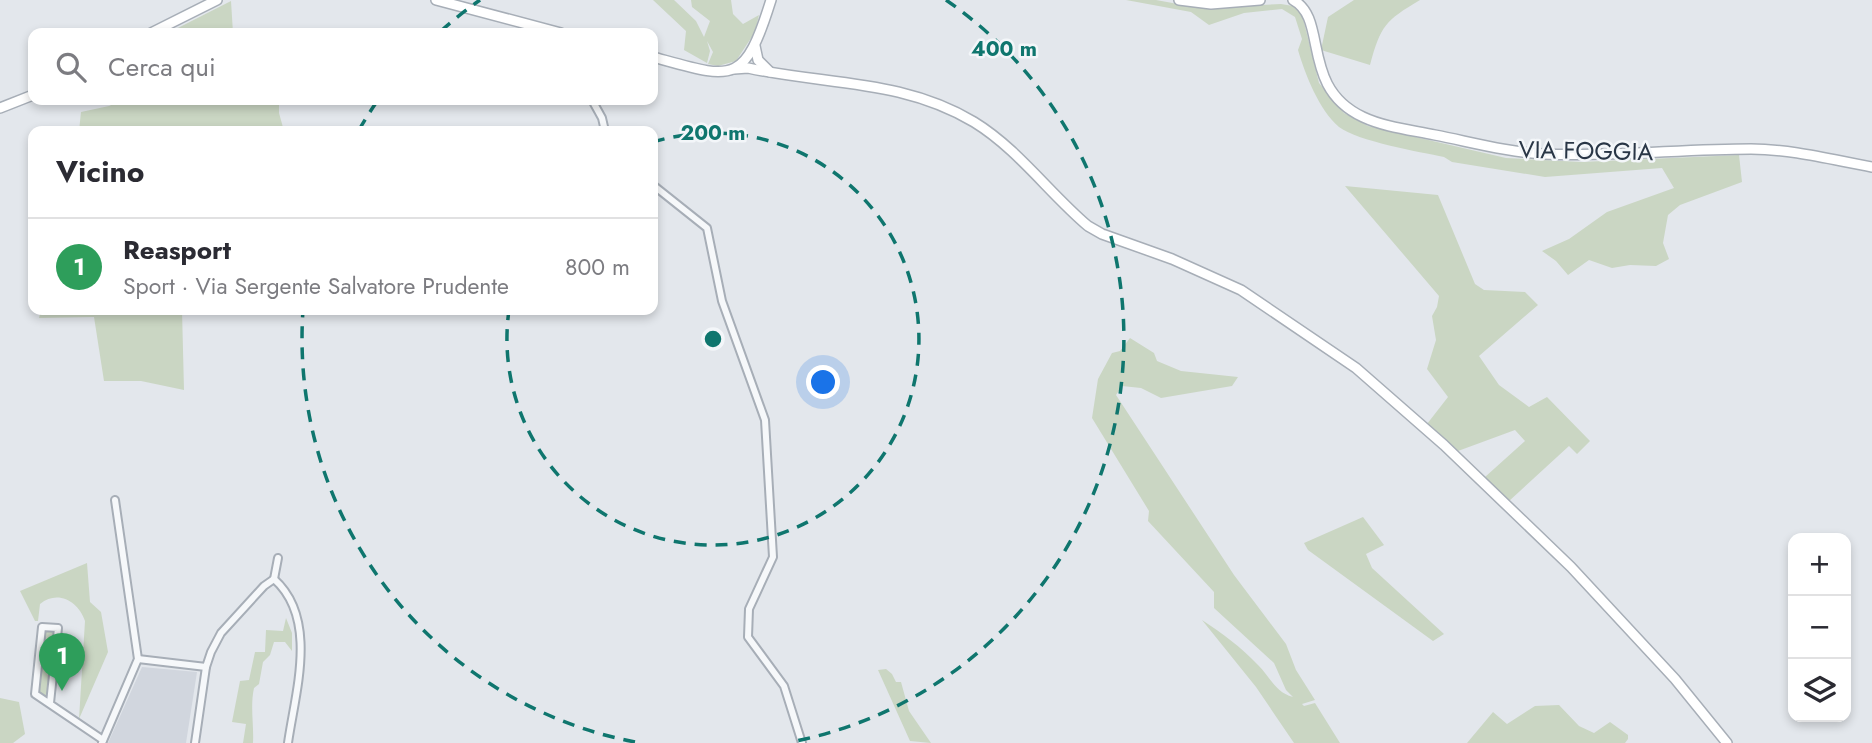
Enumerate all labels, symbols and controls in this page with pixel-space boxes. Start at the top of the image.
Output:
search box [28,28,658,105]
text: 400 m [971,34,1037,64]
icon: search [52,48,90,86]
text: Cerca qui [108,48,216,86]
text: 200 m [680,118,746,148]
street label: VIA FOGGIA [1518,132,1654,169]
text: Vicino [56,150,144,193]
text: Reasport [123,231,231,269]
text: 1 [73,250,85,284]
text: 800 m [565,250,630,284]
text: Sport · Via Sergente Salvatore Prudente [123,269,509,303]
centre of rings [701,327,725,351]
your location [806,365,840,399]
map controls [1788,533,1851,722]
button: + [1788,533,1851,596]
button: − [1788,596,1851,659]
pin: 1 [39,633,85,691]
button: layers [1788,659,1851,722]

